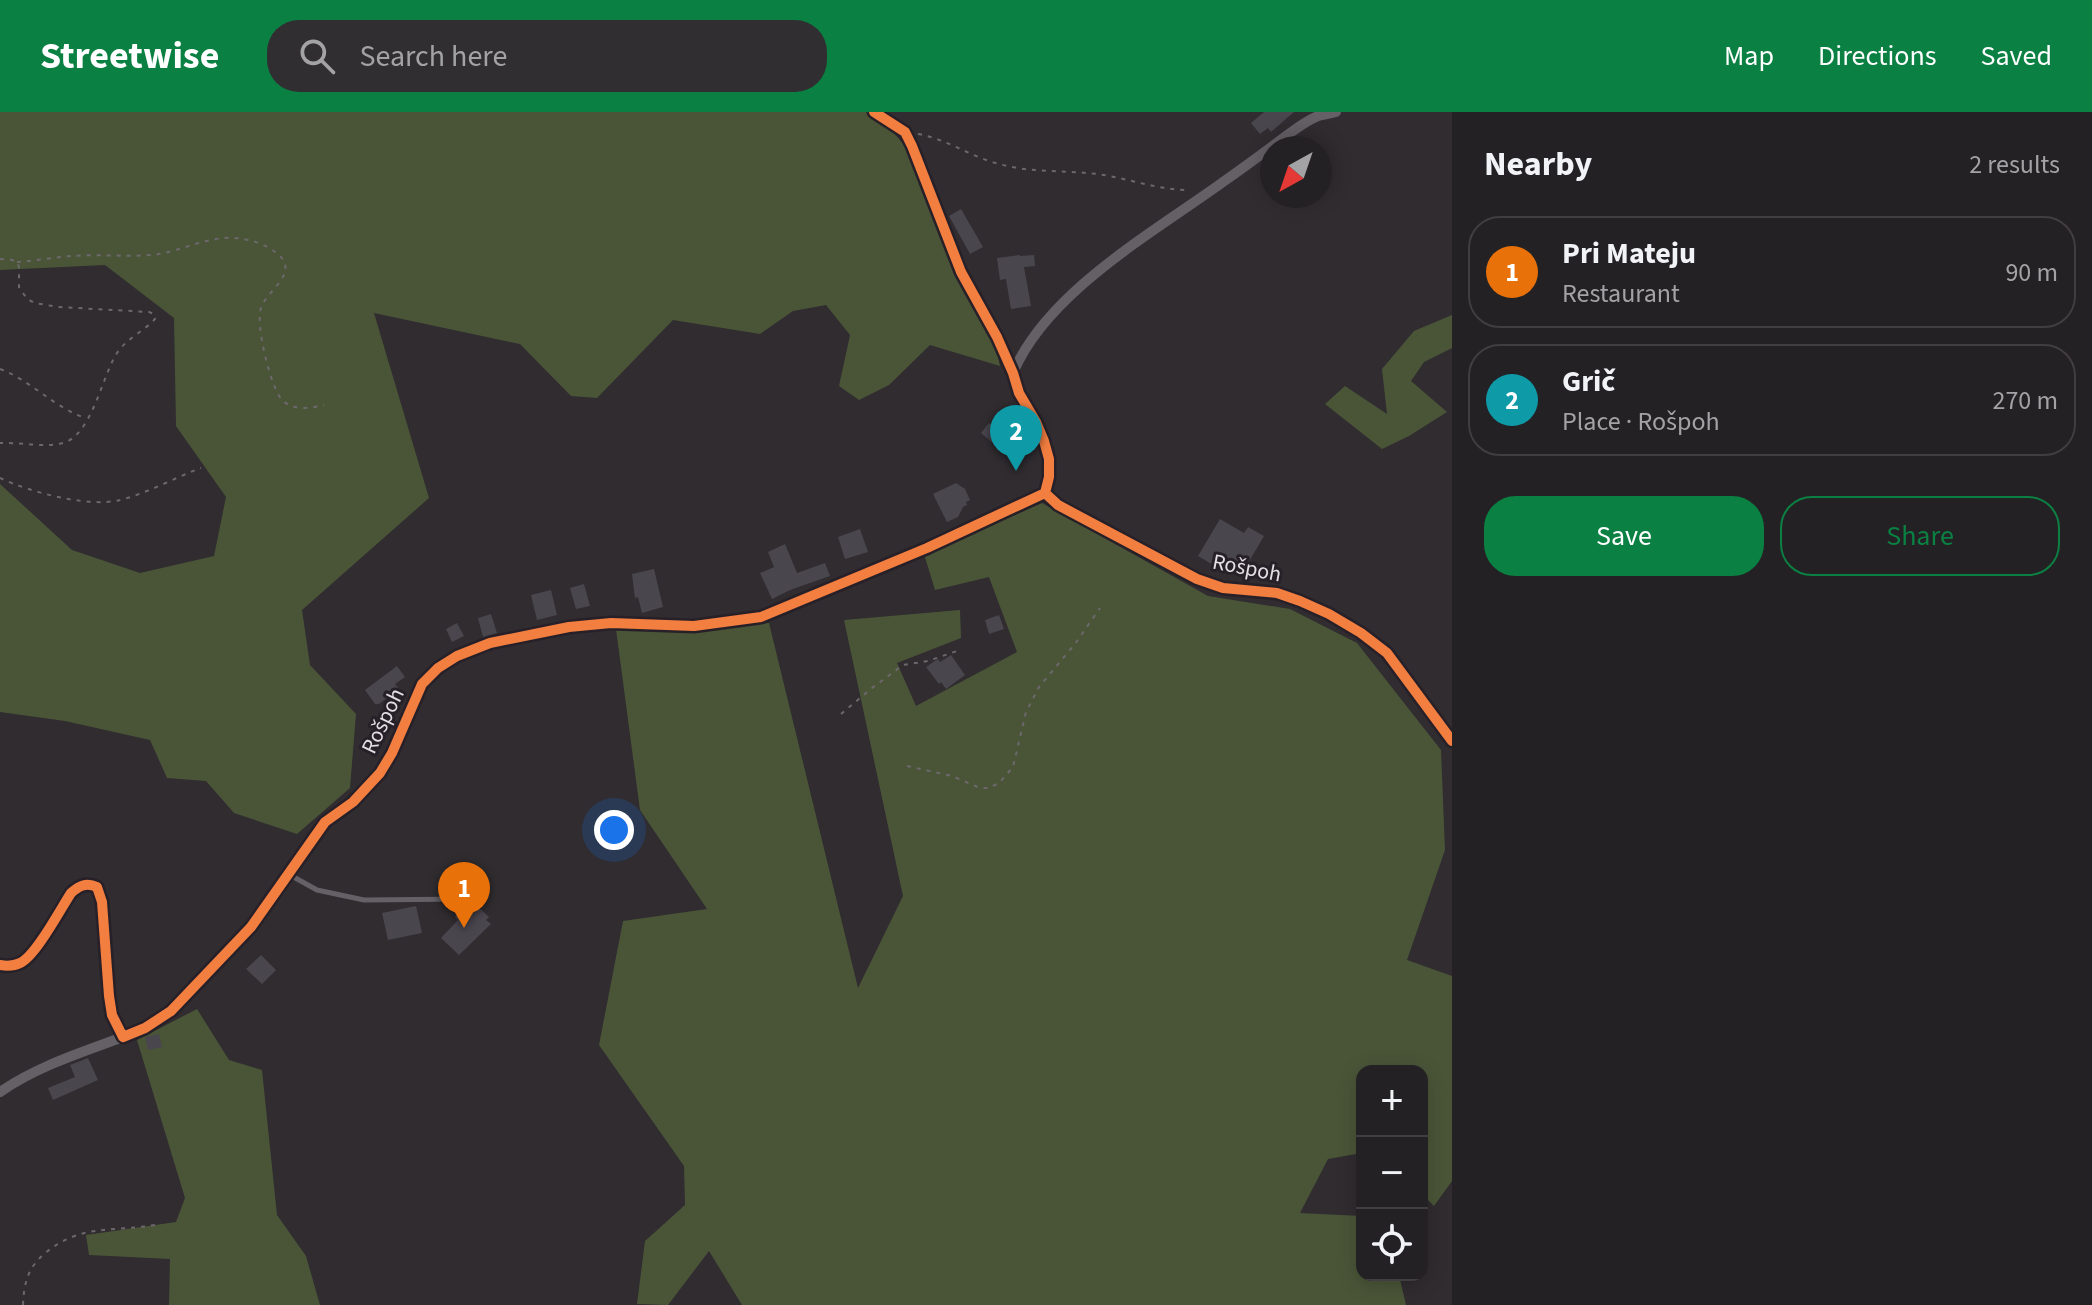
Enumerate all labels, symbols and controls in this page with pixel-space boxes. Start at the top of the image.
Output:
search box [267,20,827,92]
text: Streetwise [40,29,219,83]
icon: search [295,34,339,78]
text: Search here [359,35,507,78]
text: Map [1724,36,1774,76]
text: Directions [1818,36,1937,76]
text: Saved [1981,36,2052,76]
north arrow [1260,136,1332,208]
text: Nearby [1484,140,1592,189]
text: 2 results [1969,146,2060,183]
text: Pri Mateju [1562,232,1696,275]
text: 1 [1505,254,1519,291]
text: 90 m [2005,254,2058,291]
text: Restaurant [1562,275,1680,312]
text: Grič [1562,360,1615,403]
text: 2 [1505,382,1519,419]
text: 270 m [1992,382,2058,419]
text: Place · Rošpoh [1562,403,1720,440]
pin: 2 [990,405,1042,471]
button: Save [1484,496,1764,576]
button: Share [1780,496,2060,576]
street label: Rošpoh [1210,546,1284,590]
street label: Rošpoh [353,683,413,759]
your location [594,810,634,850]
pin: 1 [438,862,490,928]
map controls [1356,1065,1428,1281]
button: + [1356,1065,1428,1137]
button: − [1356,1137,1428,1209]
button: locate [1356,1209,1428,1281]

